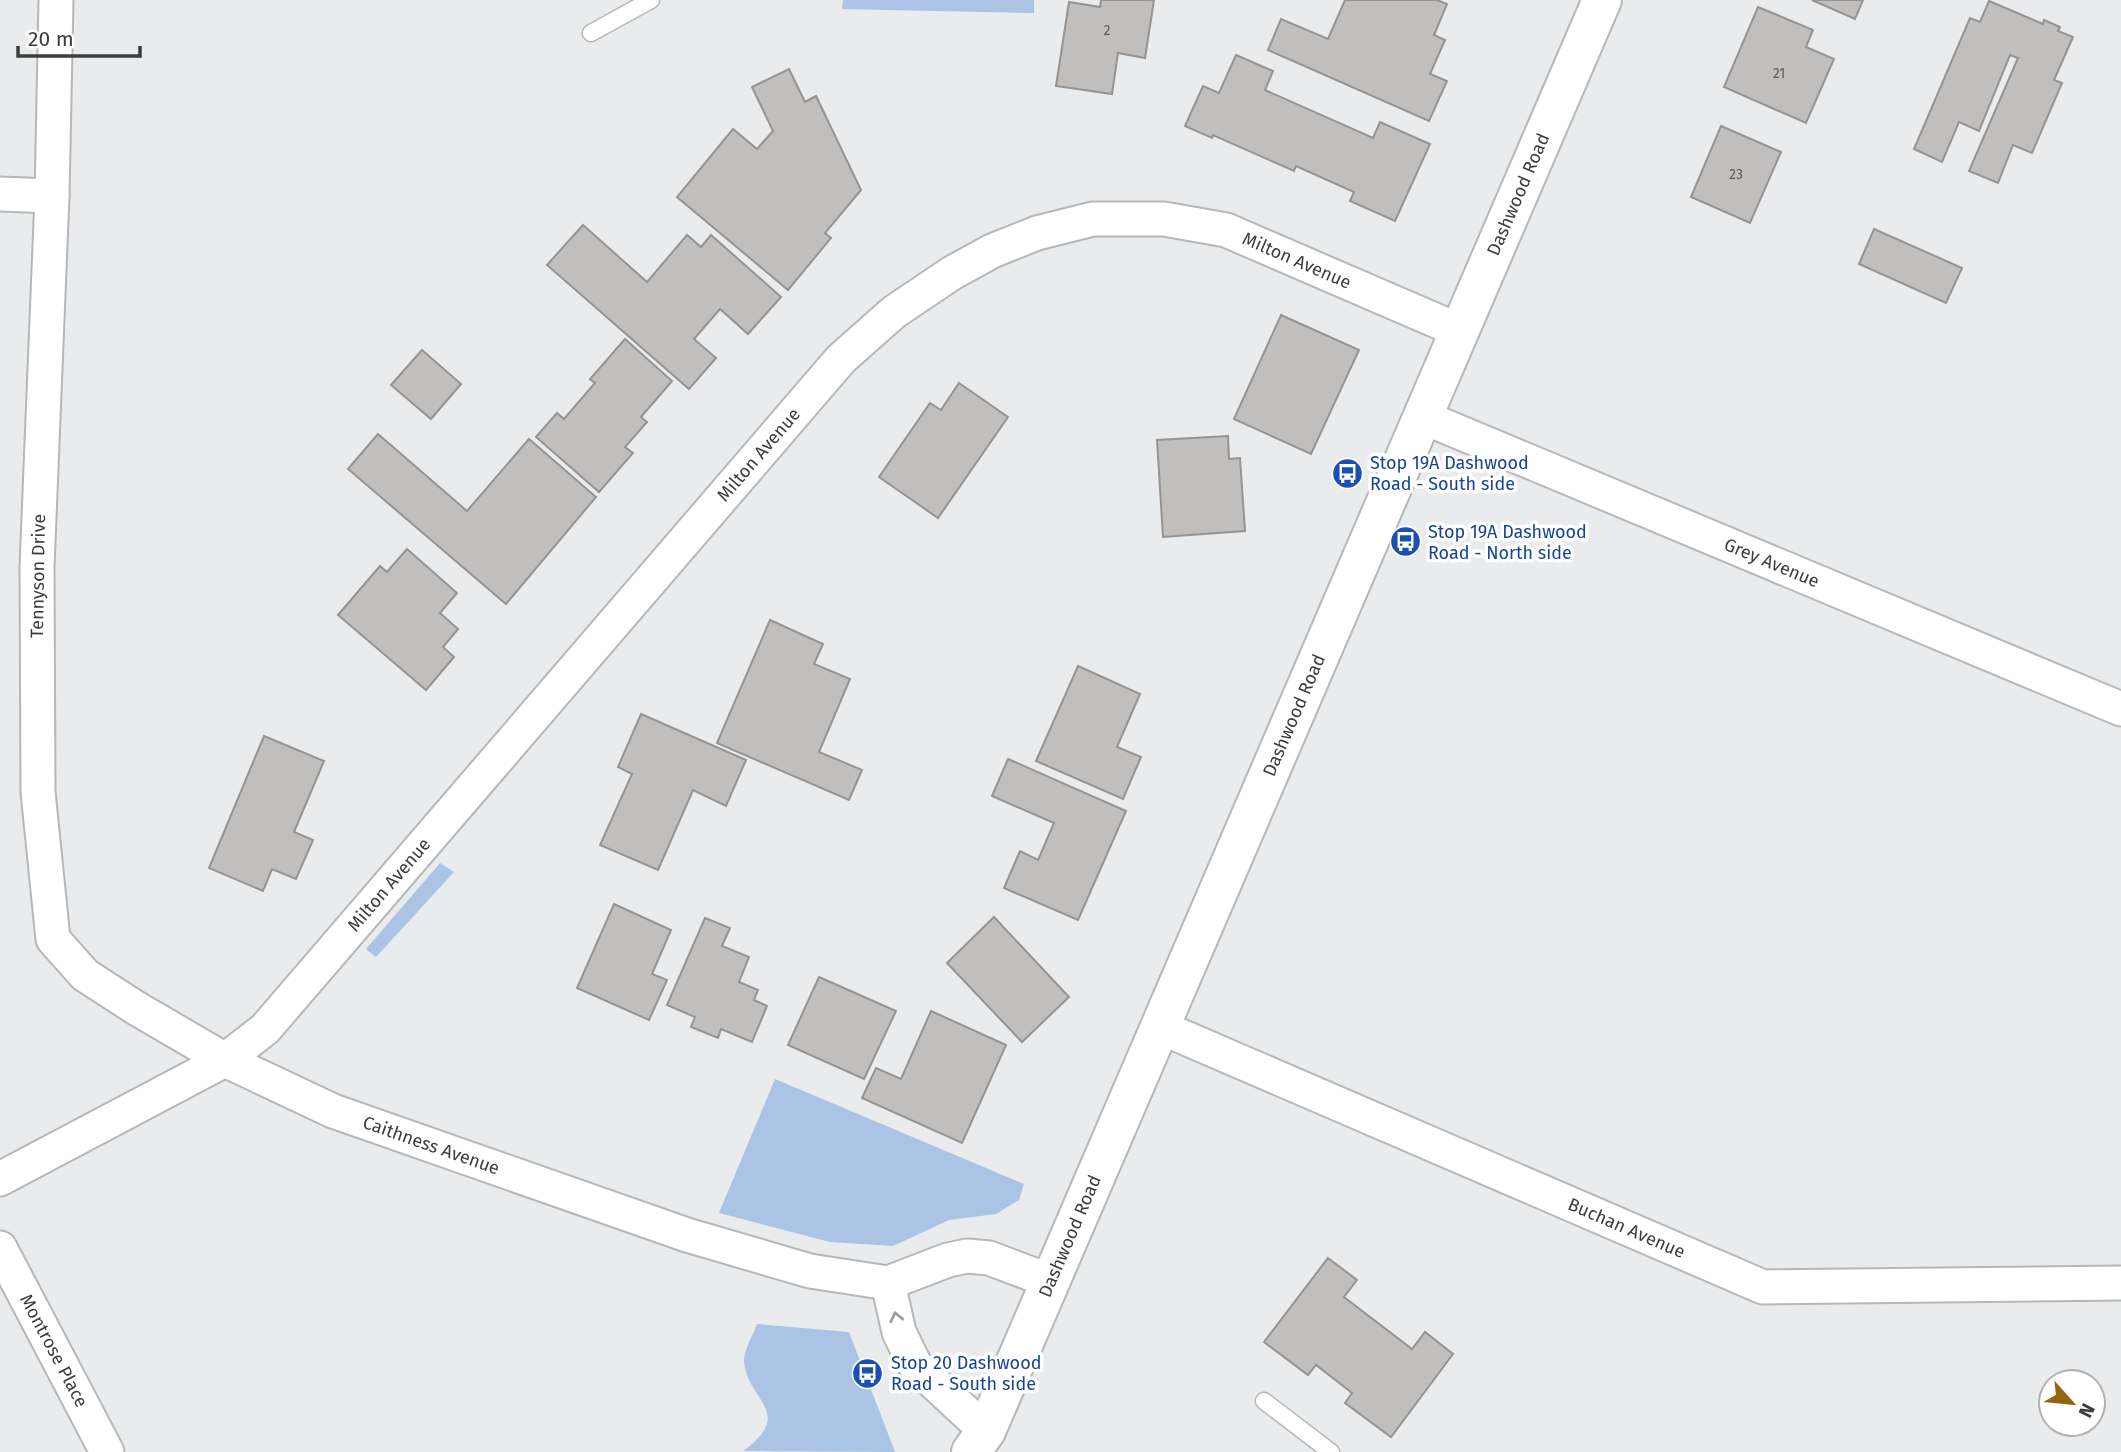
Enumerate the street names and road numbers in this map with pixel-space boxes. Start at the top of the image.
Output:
street label: Dashwood Road [1482,130,1554,259]
street label: Milton Avenue [1239,227,1355,294]
street label: Milton Avenue [712,403,805,506]
street label: Tennyson Drive [26,514,50,638]
street label: Grey Avenue [1721,533,1823,593]
street label: Dashwood Road [1258,651,1330,780]
street label: Milton Avenue [343,833,435,936]
street label: Caithness Avenue [360,1111,503,1179]
street label: Dashwood Road [1034,1172,1106,1301]
street label: Buchan Avenue [1564,1193,1688,1263]
street label: Montrose Place [15,1290,93,1411]

